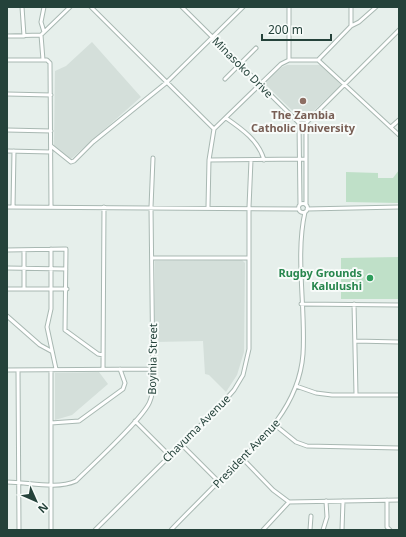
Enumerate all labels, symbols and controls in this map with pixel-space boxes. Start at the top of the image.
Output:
scale bar [262,16,331,42]
text: 200 m [268,21,303,38]
street label: Minasoko Drive [209,33,277,101]
marker: The Zambia Catholic University [298,96,308,106]
place label: The Zambia Catholic University [251,107,356,135]
place label: Rugby Grounds Kalulushi [278,265,362,293]
marker: Rugby Grounds Kalulushi [365,273,375,283]
street label: Boyinia Street [144,323,160,395]
street label: Chavuma Avenue [159,391,233,465]
street label: President Avenue [209,415,283,491]
north arrow [16,481,56,521]
text: N [35,500,52,517]

